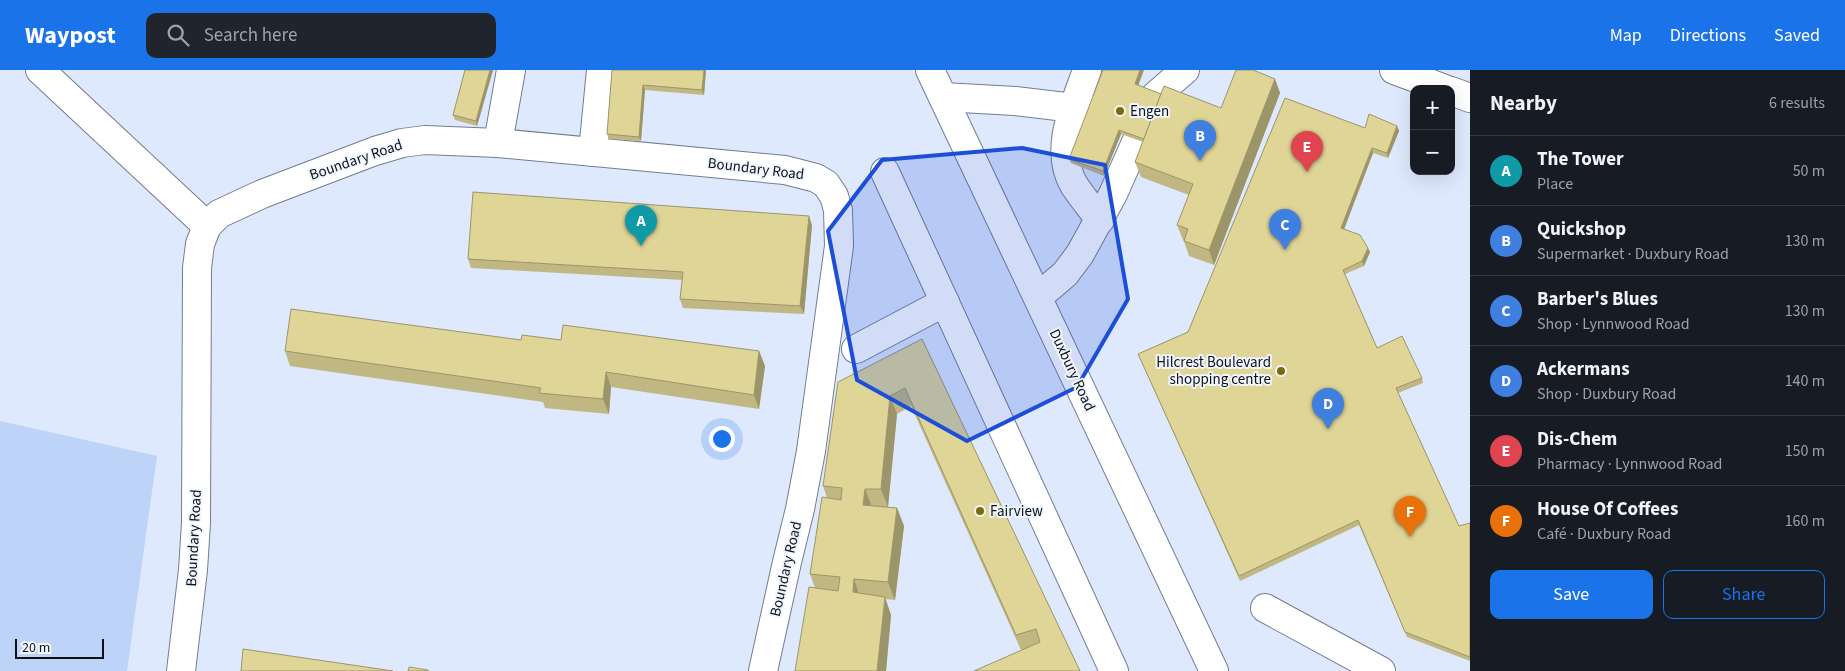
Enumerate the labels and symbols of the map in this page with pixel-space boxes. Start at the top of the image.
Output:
place label: Engen [1130,101,1169,122]
marker: Engen [1114,105,1126,117]
pin: B [1184,120,1216,161]
pin: E [1291,131,1323,172]
street label: Boundary Road [307,134,405,186]
street label: Boundary Road [707,153,805,185]
pin: A [625,205,657,246]
pin: C [1269,209,1301,250]
street label: Duxbury Road [1044,326,1100,414]
place label: Hilcrest Boulevard shopping centre [1156,352,1271,390]
marker: Hilcrest Boulevard shopping centre [1275,365,1287,377]
pin: D [1312,388,1344,429]
your location [709,426,735,452]
street label: Boundary Road [181,489,207,587]
pin: F [1394,496,1426,537]
place label: Fairview [990,501,1043,522]
marker: Fairview [974,505,986,517]
street label: Boundary Road [765,519,807,619]
scale bar [15,636,104,659]

